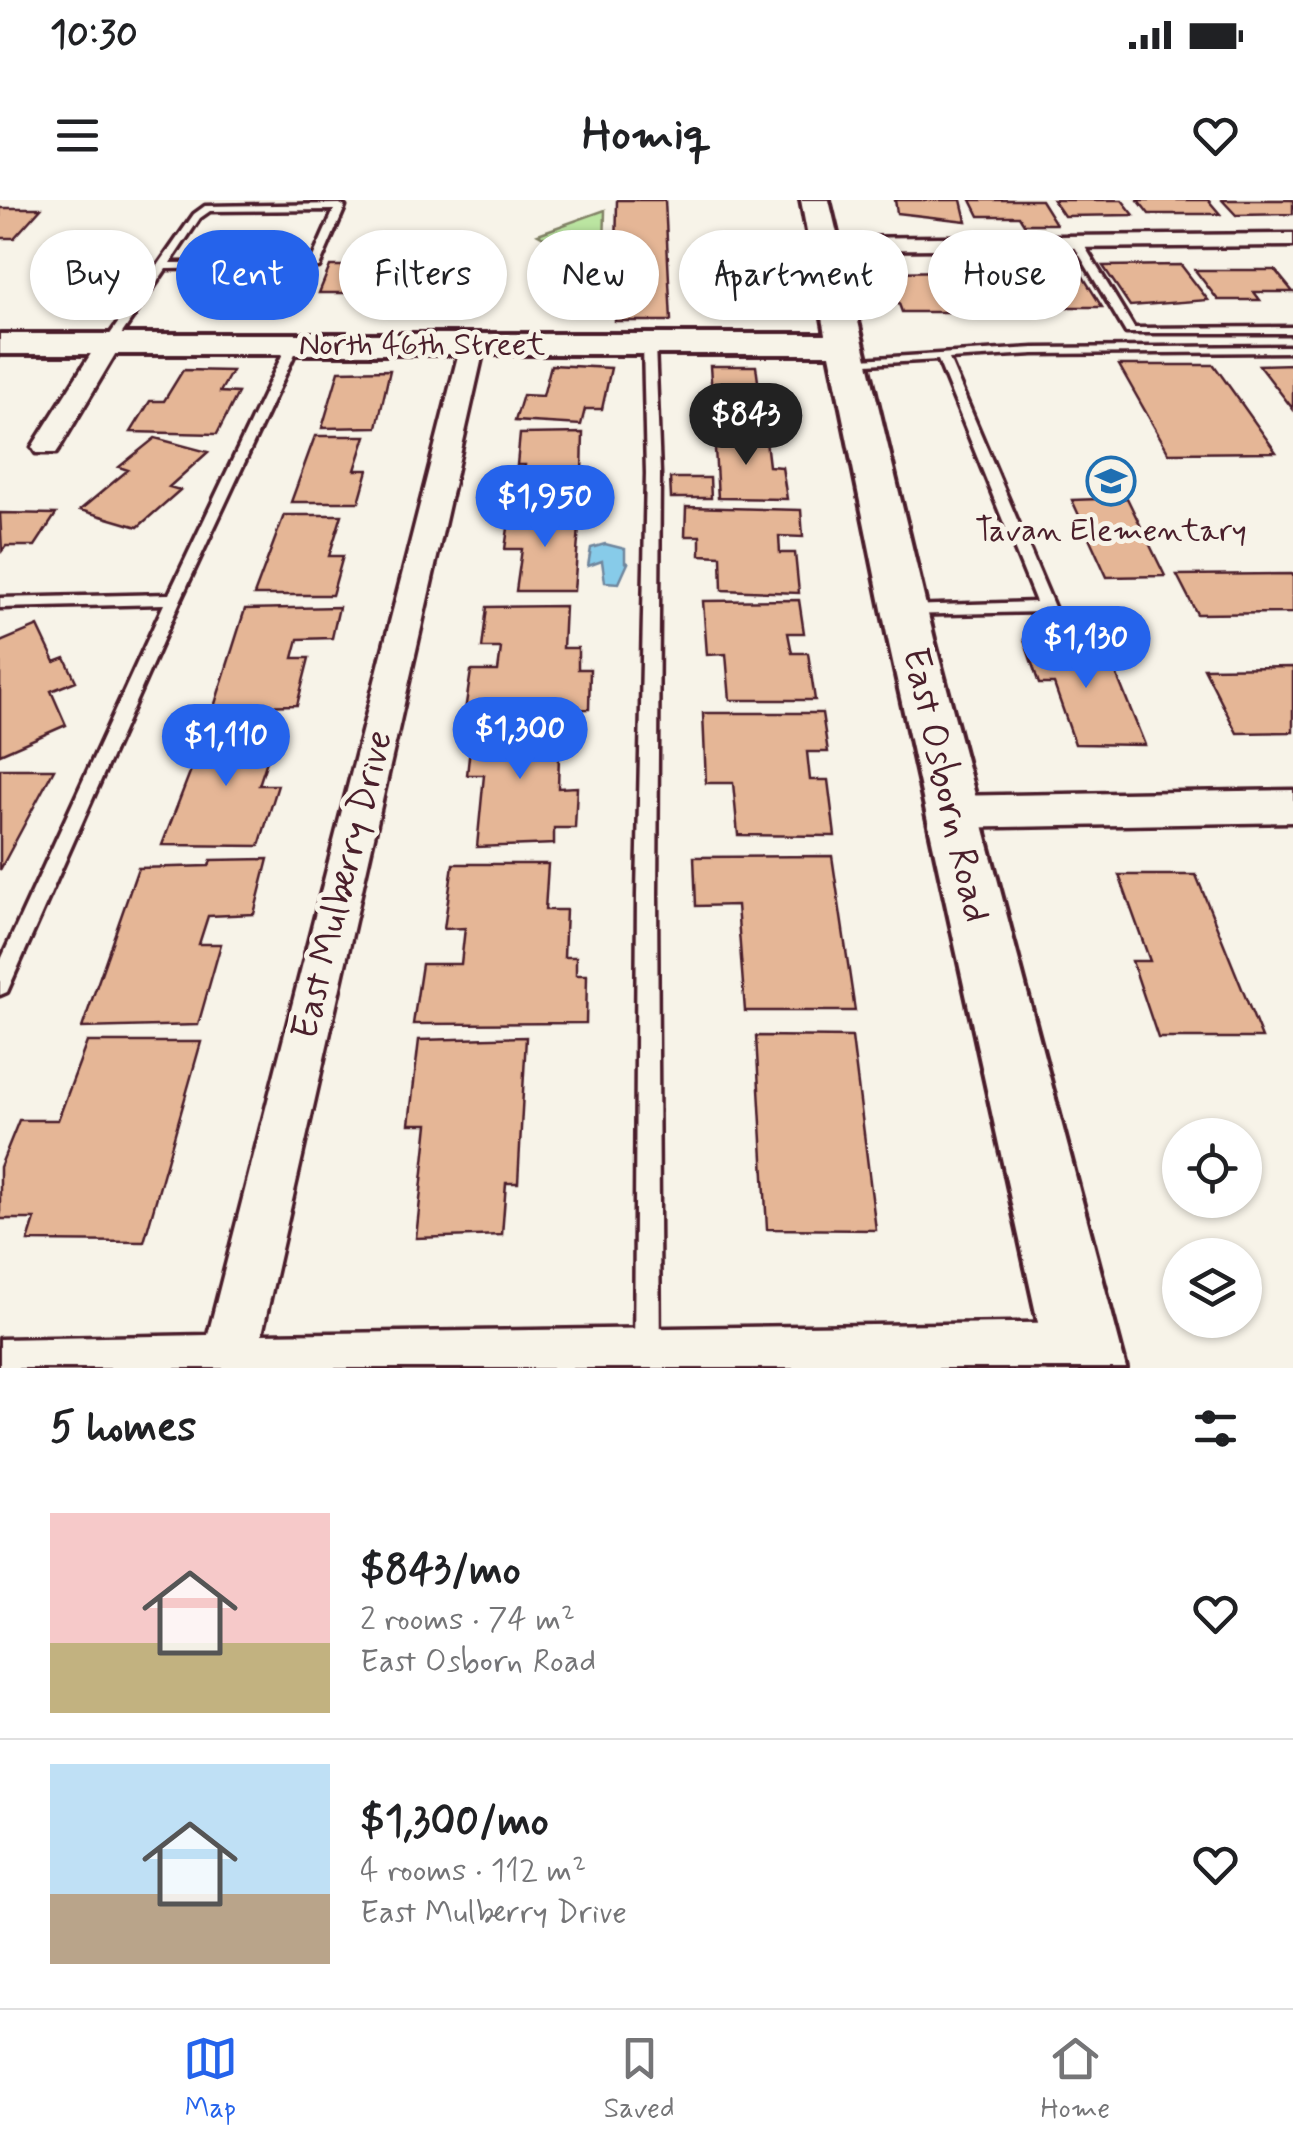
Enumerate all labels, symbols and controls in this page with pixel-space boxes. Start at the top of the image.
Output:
text: 10:30 [50,11,138,60]
text: Homiq [582,106,711,165]
icon: menu [50,108,105,163]
icon: heart [1188,108,1243,163]
chip: Buy [30,230,156,320]
chip: Rent [176,230,319,320]
chip: Filters [339,230,507,320]
chip: New [527,230,659,320]
chip: Apartment [679,230,908,320]
chip: House [928,230,1081,320]
street label: North 46th Street [299,324,545,366]
pin: $843 [687,383,805,468]
text: $843 [711,394,781,436]
school or university icon: Tavan Elementary [1085,455,1137,507]
pin: $1,950 [464,465,626,550]
text: $1,950 [498,476,592,518]
place label: Tavan Elementary [975,510,1247,552]
pin: $1,130 [1005,606,1167,691]
text: $1,130 [1044,617,1128,659]
street label: East Osborn Road [890,643,1000,927]
pin: $1,300 [439,697,601,782]
pin: $1,110 [145,704,307,789]
text: $1,300 [475,708,565,750]
text: $1,110 [184,715,268,757]
street label: East Mulberry Drive [281,725,405,1045]
map controls [1162,1118,1262,1338]
button: locate [1162,1118,1262,1218]
button: layers [1162,1238,1262,1338]
text: 5 homes [50,1401,196,1456]
icon: filters [1188,1401,1243,1456]
text: $843/mo [360,1544,521,1599]
icon: home [130,1553,250,1673]
icon: heart [1188,1586,1243,1641]
text: 2 rooms · 74 m² [360,1599,575,1641]
text: East Osborn Road [360,1641,596,1683]
text: $1,300/mo [360,1795,549,1850]
icon: home [130,1804,250,1924]
icon: heart [1188,1837,1243,1892]
text: 4 rooms · 112 m² [360,1850,586,1892]
text: East Mulberry Drive [360,1892,627,1934]
tab: Map [183,2031,238,2128]
tab: Saved [604,2031,675,2128]
tab: Home [1040,2031,1110,2128]

